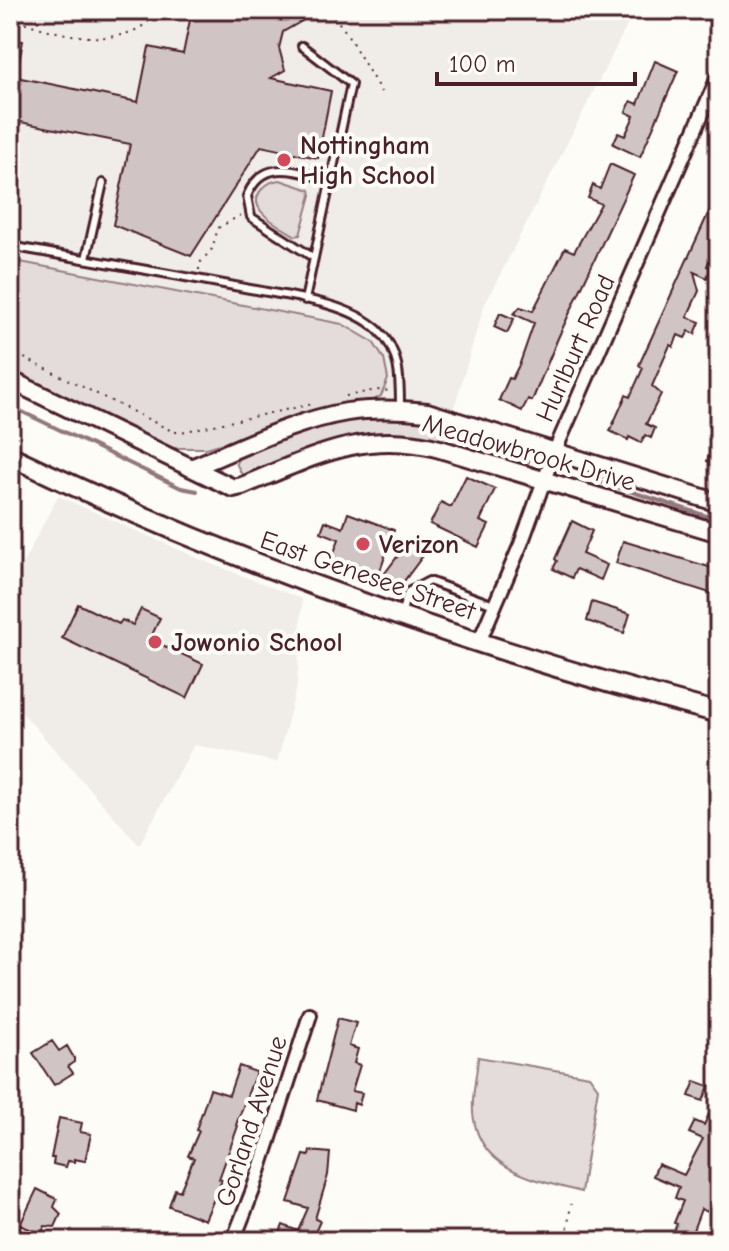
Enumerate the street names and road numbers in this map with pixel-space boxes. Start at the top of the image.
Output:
street label: Hurlburt Road [530,270,622,427]
street label: Meadowbrook Drive [419,408,638,498]
street label: East Genesee Street [256,525,481,627]
street label: Gorland Avenue [210,1032,294,1211]

